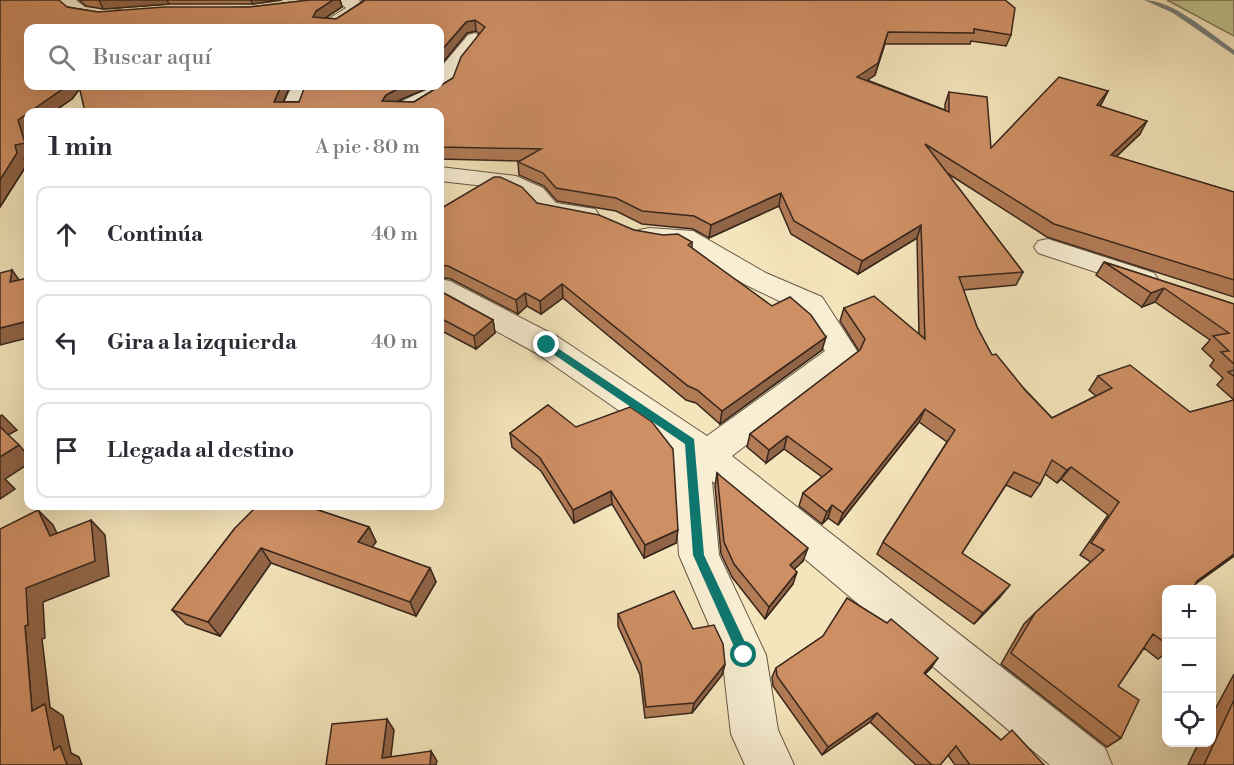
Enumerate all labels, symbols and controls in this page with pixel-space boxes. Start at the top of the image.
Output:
search box [24,24,444,90]
icon: search [45,41,78,74]
text: Buscar aquí [93,44,211,71]
text: 1 min [48,131,113,163]
text: A pie · 80 m [315,135,420,160]
icon: ahead [50,218,83,251]
text: Continúa [107,221,203,248]
text: 40 m [371,222,418,247]
icon: left [50,326,83,359]
text: Gira a la izquierda [107,329,297,356]
text: 40 m [371,330,418,355]
route end [533,331,559,357]
icon: arrive [50,434,83,467]
text: Llegada al destino [107,437,294,464]
map controls [1162,585,1216,747]
button: + [1162,585,1216,639]
button: − [1162,639,1216,693]
route start [730,641,756,667]
button: locate [1162,693,1216,747]

